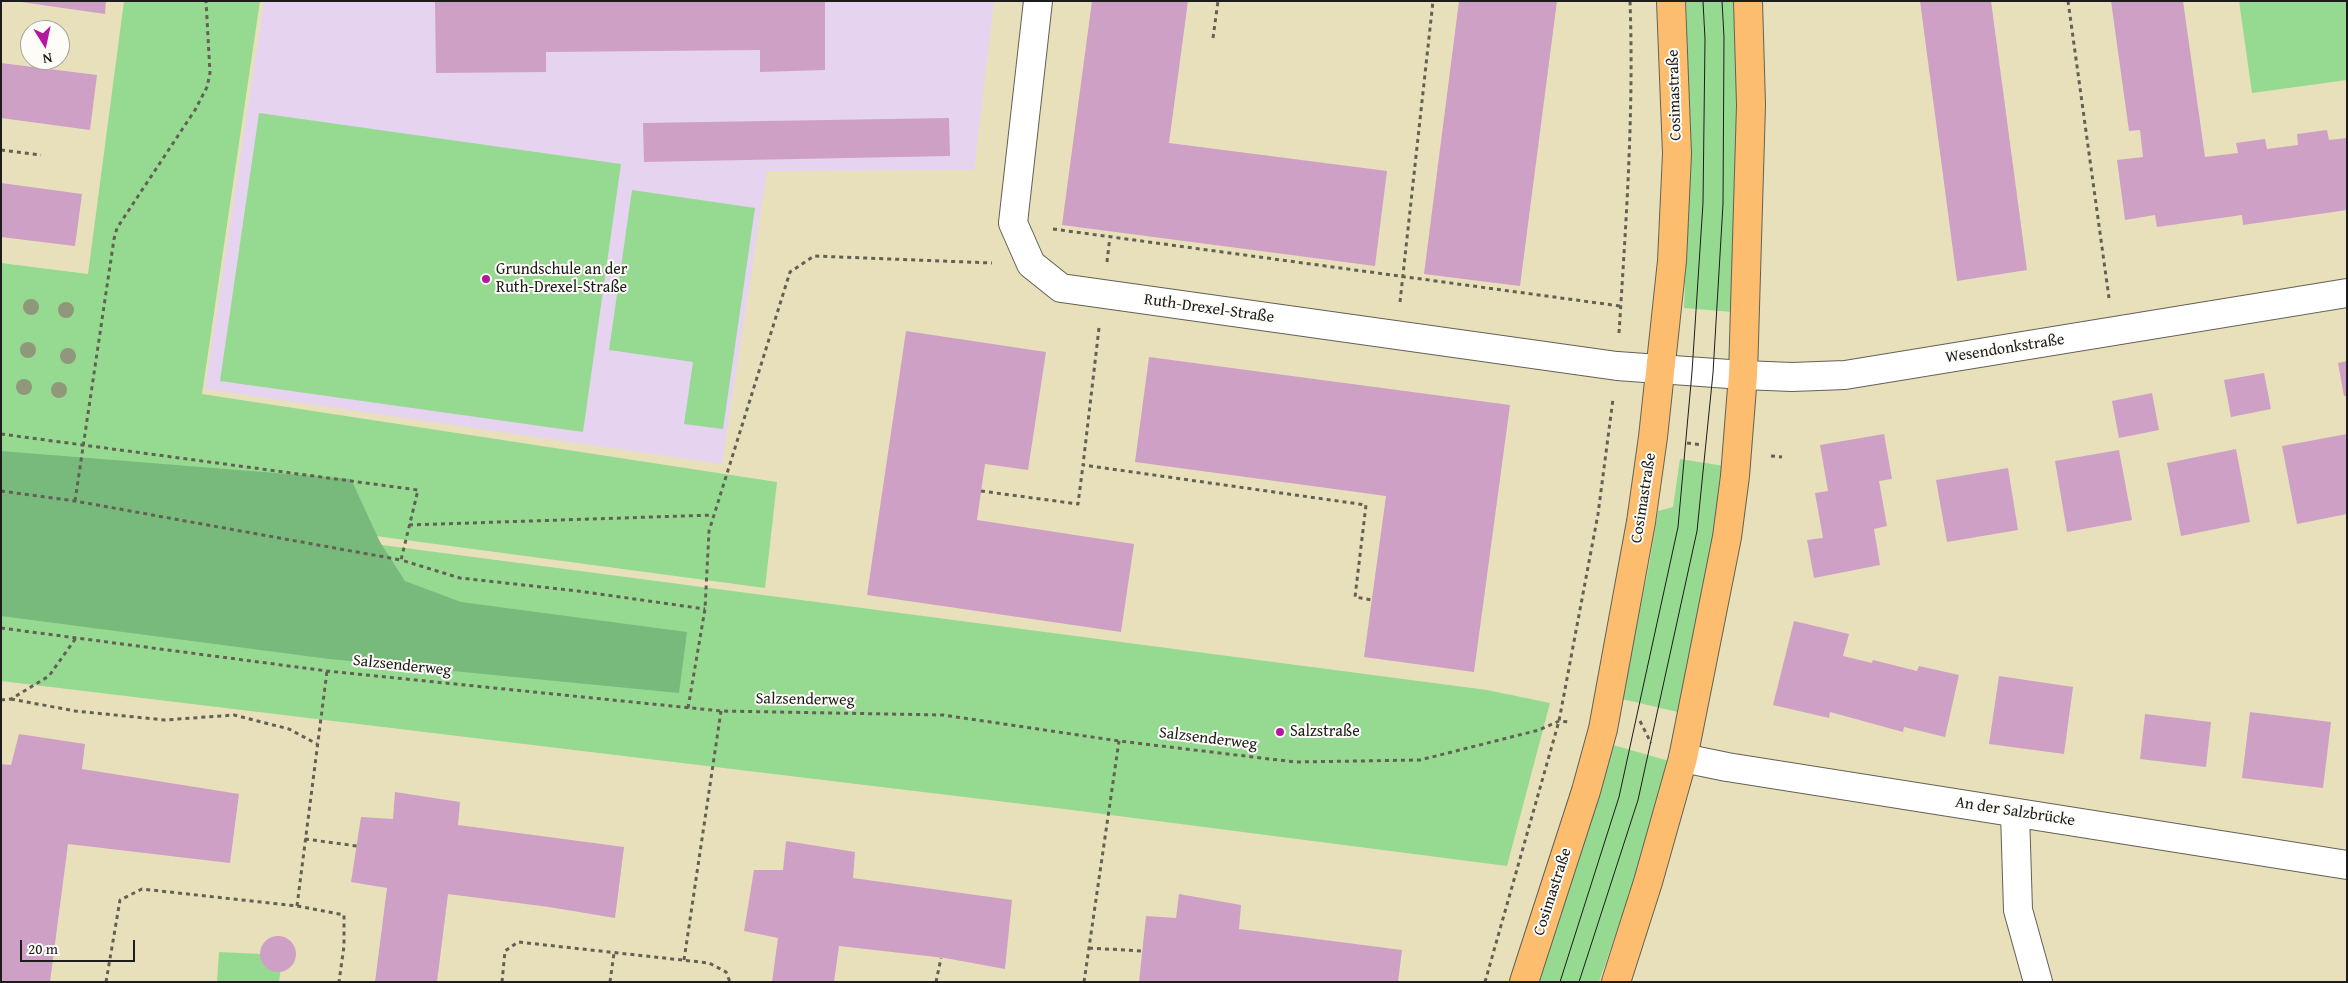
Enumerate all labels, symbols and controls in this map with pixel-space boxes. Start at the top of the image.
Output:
north arrow [20,20,70,70]
text: N [41,48,54,69]
street label: Cosimastraße [1664,49,1686,141]
place label: Grundschule an der Ruth-Drexel-Straße [496,260,627,298]
marker: Grundschule an der Ruth-Drexel-Straße [480,273,492,285]
street label: Ruth-Drexel-Straße [1143,290,1275,328]
street label: Wesendonkstraße [1944,330,2066,368]
street label: Cosimastraße [1627,451,1661,545]
street label: Salzsenderweg [352,651,452,681]
street label: Salzsenderweg [755,690,855,710]
place label: Salzstraße [1290,722,1360,742]
street label: Salzsenderweg [1158,723,1258,755]
marker: Salzstraße [1274,726,1286,738]
street label: An der Salzbrücke [1954,793,2076,831]
street label: Cosimastraße [1530,846,1576,938]
scale bar [22,930,138,962]
text: 20 m [28,938,58,959]

